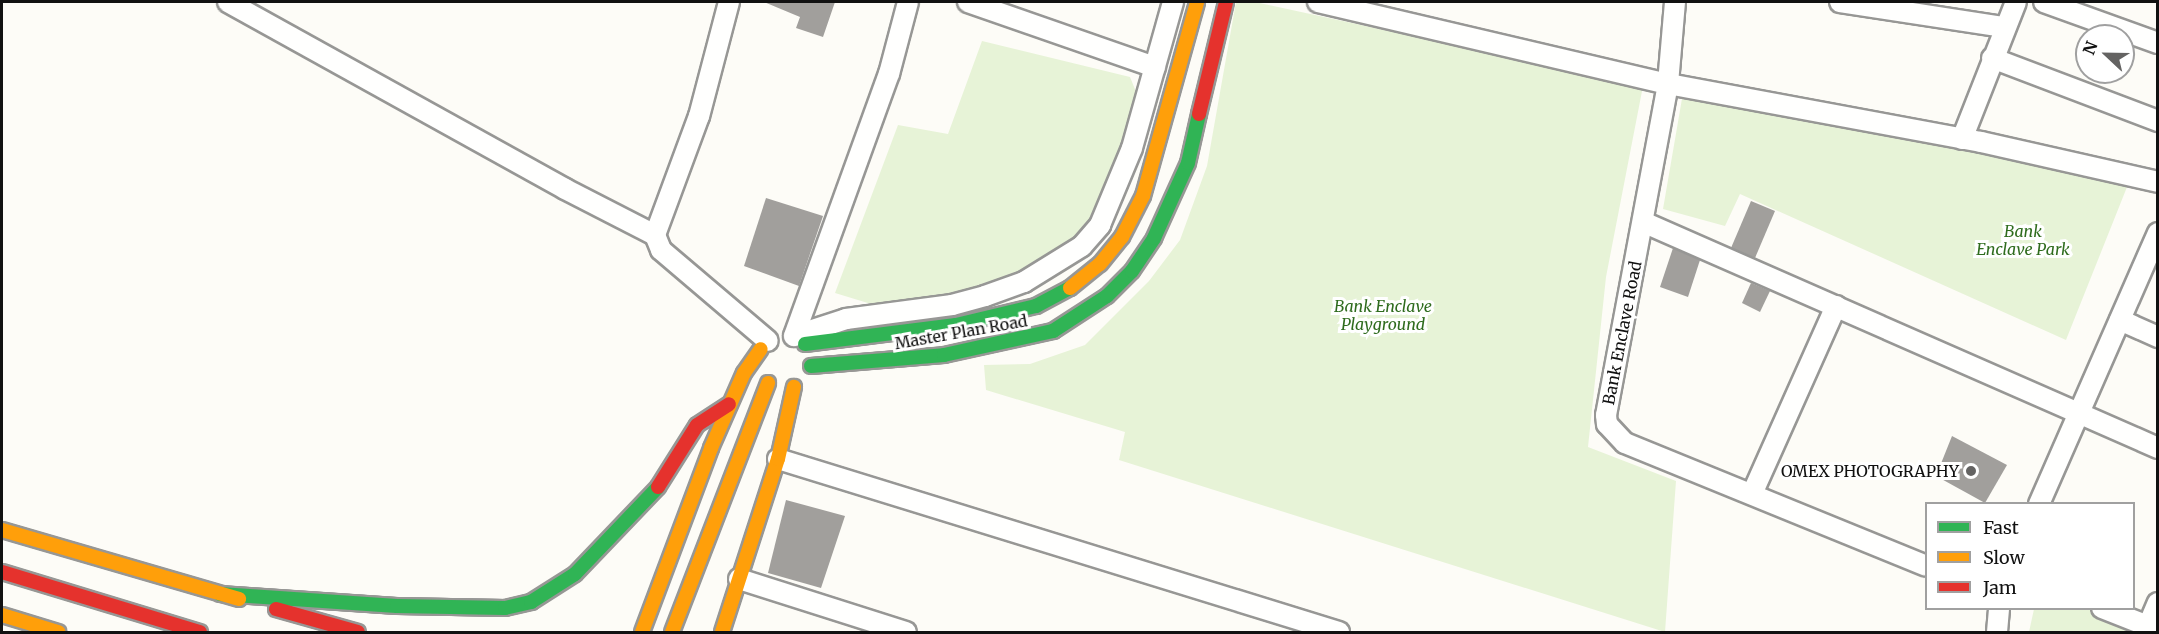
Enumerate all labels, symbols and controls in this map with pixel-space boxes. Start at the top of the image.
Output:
north arrow [2075,24,2135,84]
text: N [2079,38,2102,58]
park label: Bank Enclave Park [1976,221,2070,259]
street label: Bank Enclave Road [1599,259,1645,407]
park label: Bank Enclave Playground [1334,296,1432,334]
street label: Master Plan Road [893,311,1029,353]
place label: OMEX PHOTOGRAPHY [1781,461,1959,481]
marker: OMEX PHOTOGRAPHY [1964,464,1978,478]
legend [1925,502,2135,610]
text: Fast [1983,516,2019,539]
text: Slow [1983,546,2025,569]
text: Jam [1983,576,2017,599]

